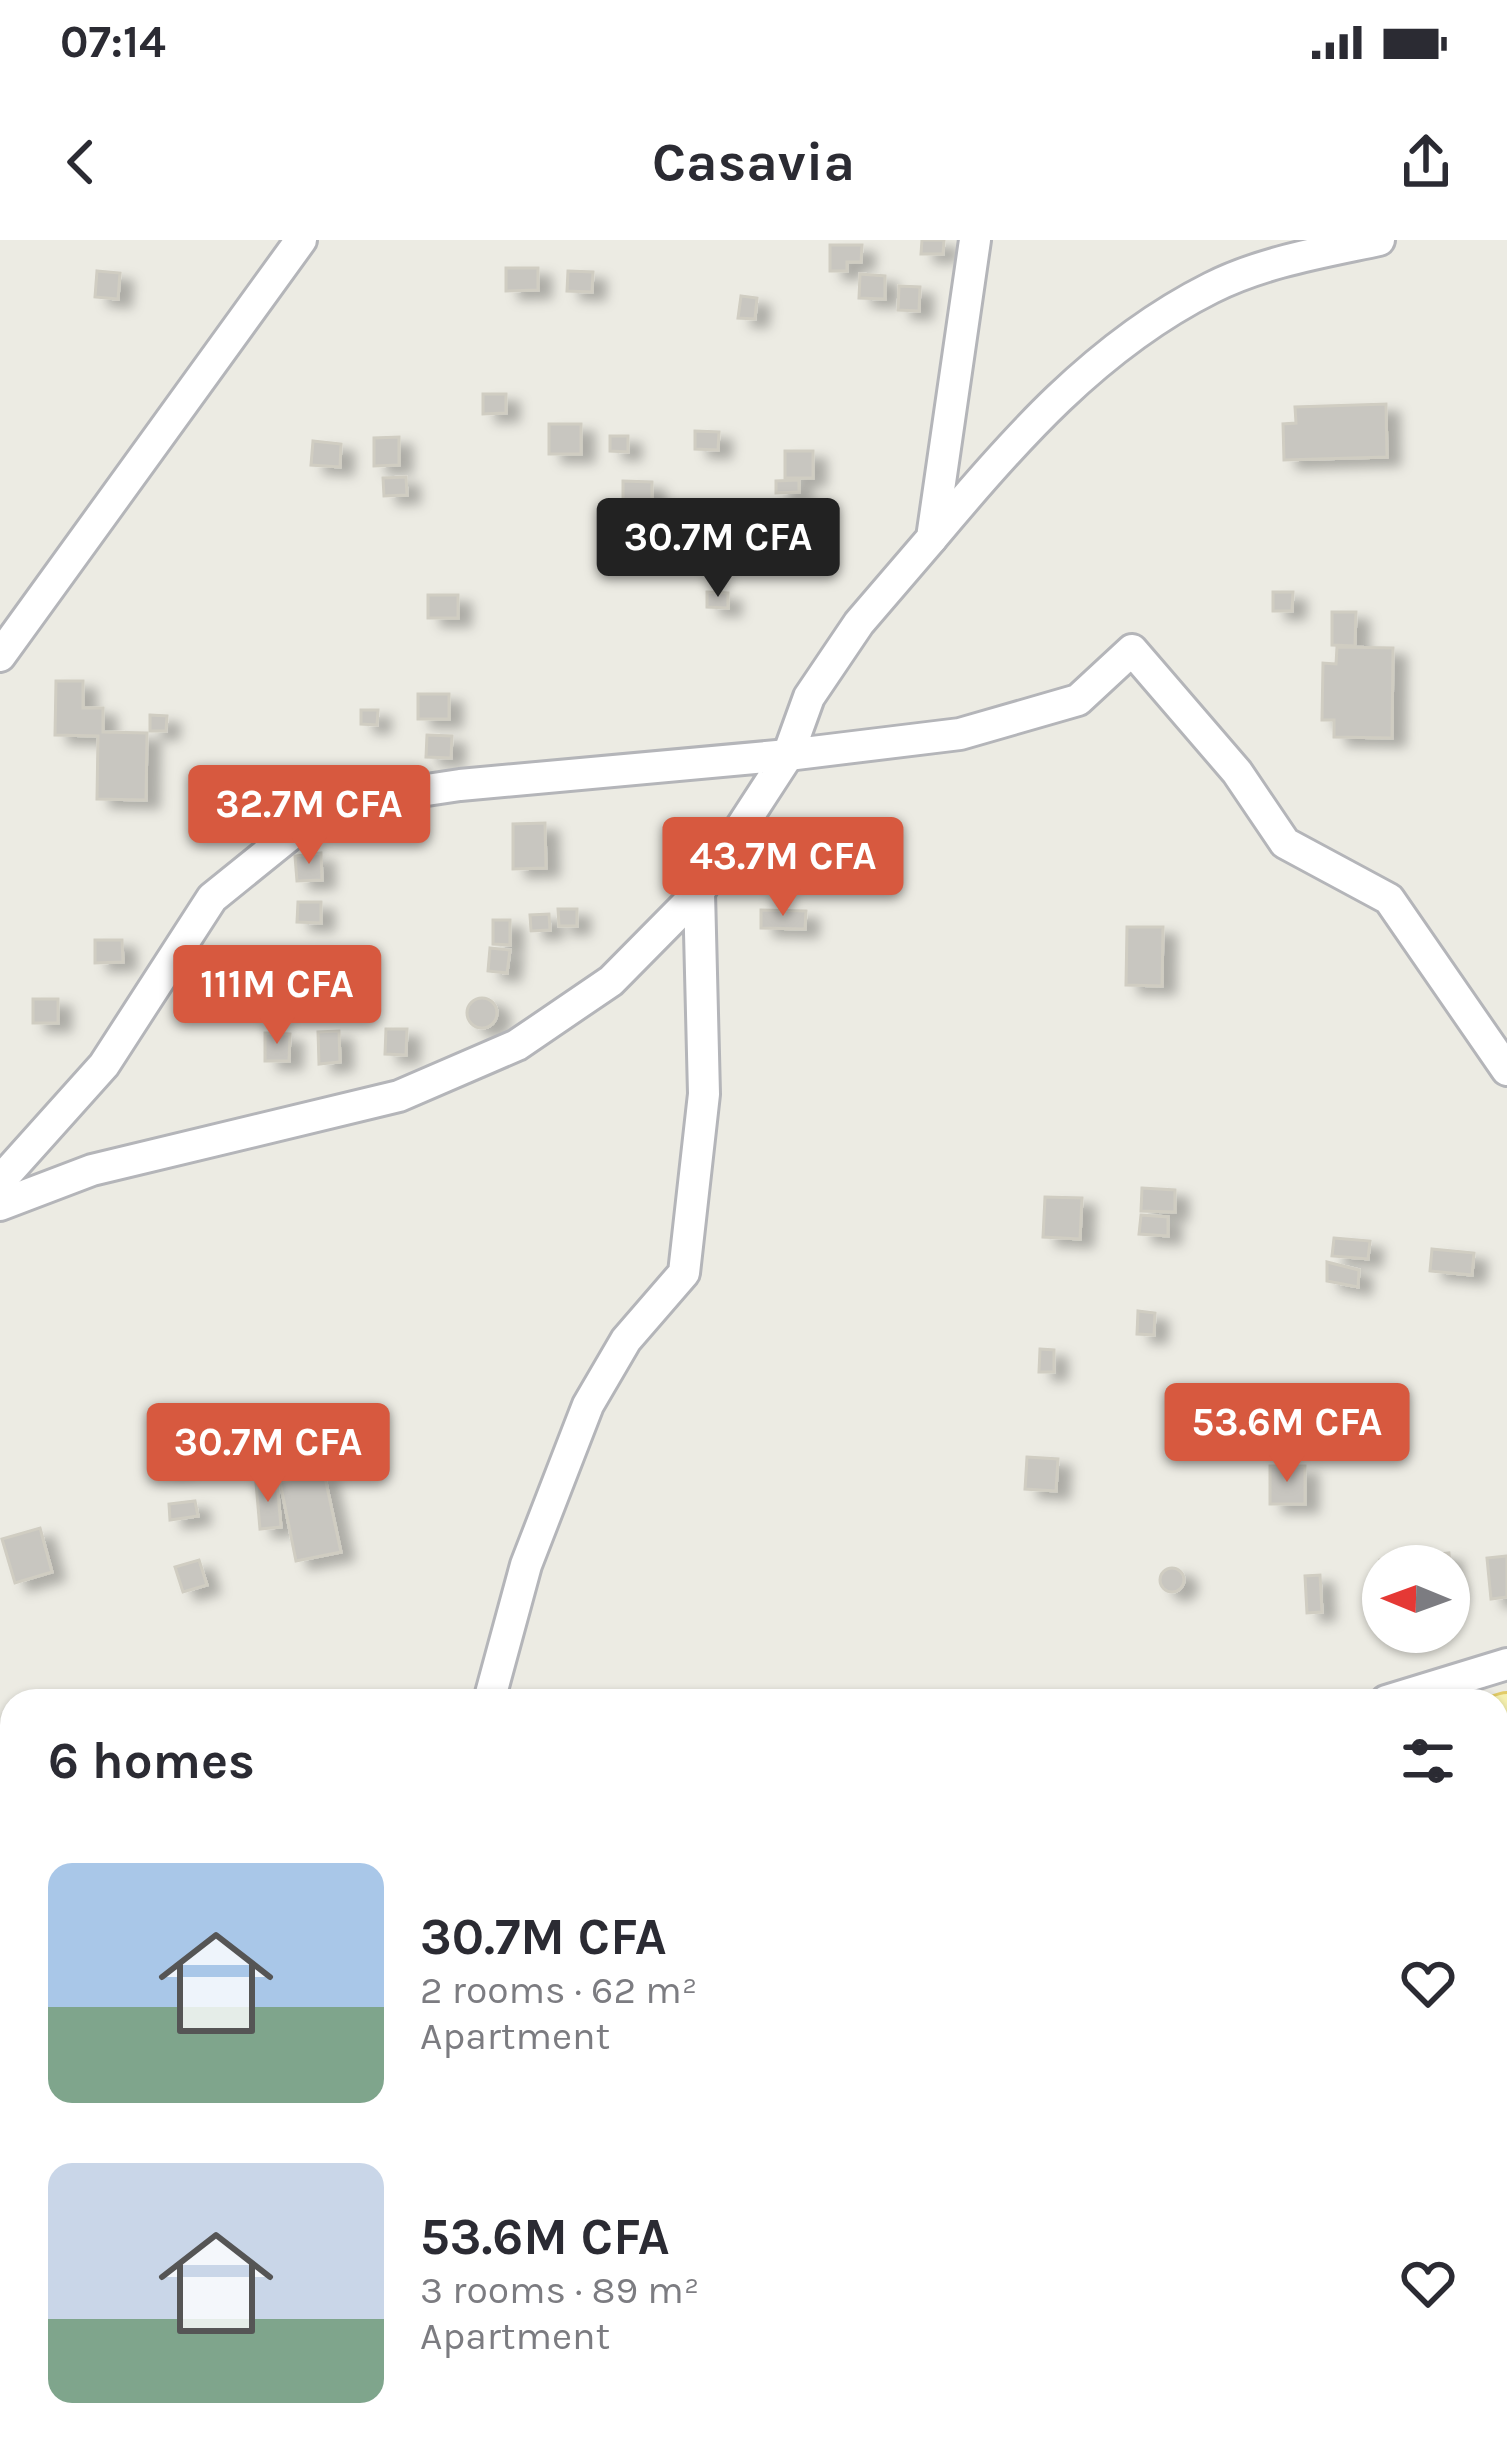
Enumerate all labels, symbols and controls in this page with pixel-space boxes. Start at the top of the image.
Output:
text: 07:14 [60,16,166,68]
icon: back [48,129,114,195]
icon: share [1393,129,1459,195]
text: Casavia [652,130,855,194]
pin: 30.7M CFA [581,498,855,600]
text: 30.7M CFA [624,514,812,560]
pin: 32.7M CFA [172,765,446,867]
text: 32.7M CFA [215,781,403,827]
pin: 43.7M CFA [646,817,920,919]
text: 43.7M CFA [689,833,877,879]
pin: 111M CFA [153,945,401,1047]
text: 111M CFA [200,961,354,1007]
pin: 53.6M CFA [1150,1383,1424,1485]
text: 53.6M CFA [1192,1399,1382,1445]
pin: 30.7M CFA [131,1403,405,1505]
text: 30.7M CFA [174,1419,362,1465]
north arrow [1362,1545,1470,1653]
map controls [1362,1545,1470,1653]
icon: filters [1395,1728,1461,1794]
text: 6 homes [48,1731,255,1791]
text: 30.7M CFA [420,1907,667,1967]
icon: home [144,1911,288,2055]
icon: heart [1395,1950,1461,2016]
text: 2 rooms · 62 m² [420,1967,697,2013]
text: Apartment [420,2013,610,2059]
text: 53.6M CFA [420,2207,670,2267]
icon: home [144,2211,288,2355]
icon: heart [1395,2250,1461,2316]
text: 3 rooms · 89 m² [420,2267,699,2313]
text: Apartment [420,2313,610,2359]

